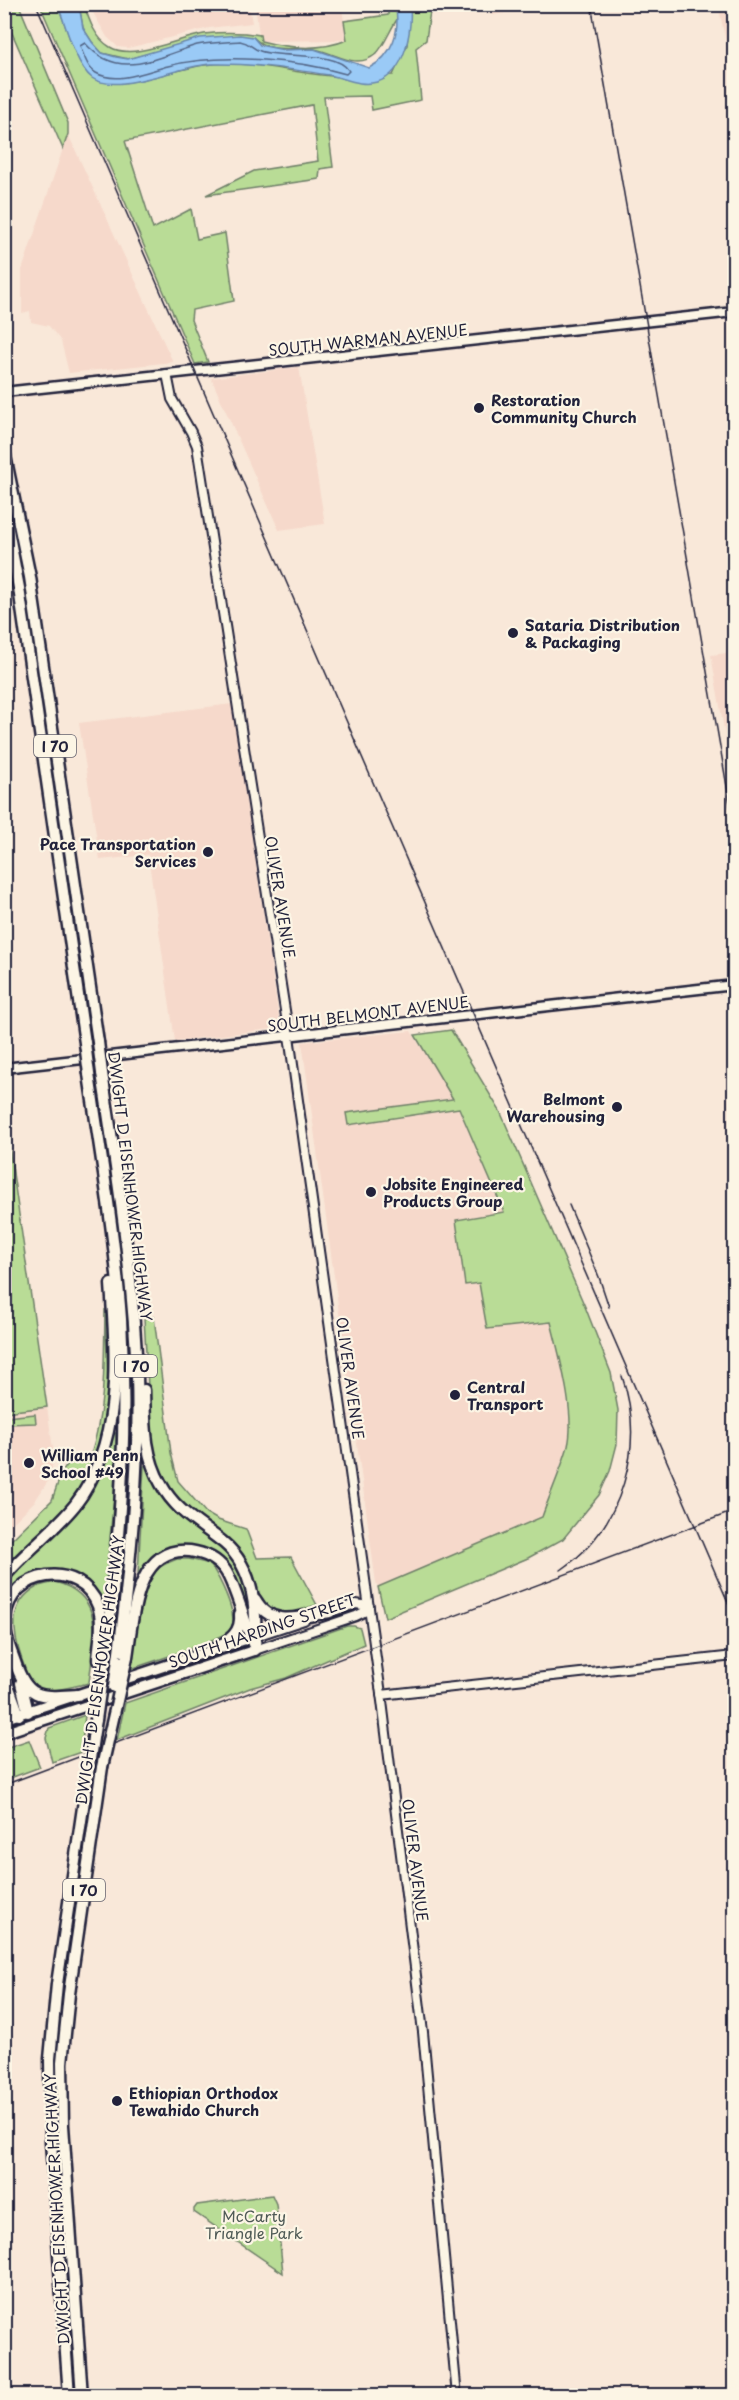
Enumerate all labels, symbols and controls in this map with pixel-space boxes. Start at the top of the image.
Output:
street label: SOUTH WARMAN AVENUE [267,317,469,361]
place label: Restoration Community Church [491,388,637,428]
marker: Restoration Community Church [472,401,486,415]
place label: Sataria Distribution & Packaging [525,613,680,653]
marker: Sataria Distribution & Packaging [506,626,520,640]
road number: I 70 [34,735,76,757]
place label: Pace Transportation Services [40,832,196,872]
street label: OLIVER AVENUE [260,834,302,960]
marker: Pace Transportation Services [201,845,215,859]
street label: SOUTH BELMONT AVENUE [266,989,470,1037]
street label: DWIGHT D EISENHOWER HIGHWAY [103,1050,159,1323]
place label: Belmont Warehousing [507,1087,605,1127]
marker: Belmont Warehousing [610,1100,624,1114]
place label: Jobsite Engineered Products Group [383,1172,523,1212]
marker: Jobsite Engineered Products Group [364,1185,378,1199]
street label: OLIVER AVENUE [331,1315,371,1441]
road number: I 70 [115,1355,157,1377]
place label: Central Transport [467,1375,544,1415]
marker: Central Transport [448,1388,462,1402]
place label: William Penn School #49 [41,1443,139,1483]
marker: William Penn School #49 [22,1456,36,1470]
street label: DWIGHT D EISENHOWER HIGHWAY [69,1533,129,1806]
street label: SOUTH HARDING STREET [165,1587,360,1673]
street label: OLIVER AVENUE [397,1797,435,1923]
road number: I 70 [63,1879,105,1901]
street label: DWIGHT D EISENHOWER HIGHWAY [37,2072,75,2345]
place label: Ethiopian Orthodox Tewahido Church [129,2081,279,2121]
marker: Ethiopian Orthodox Tewahido Church [110,2094,124,2108]
park label: McCarty Triangle Park [205,2204,303,2244]

